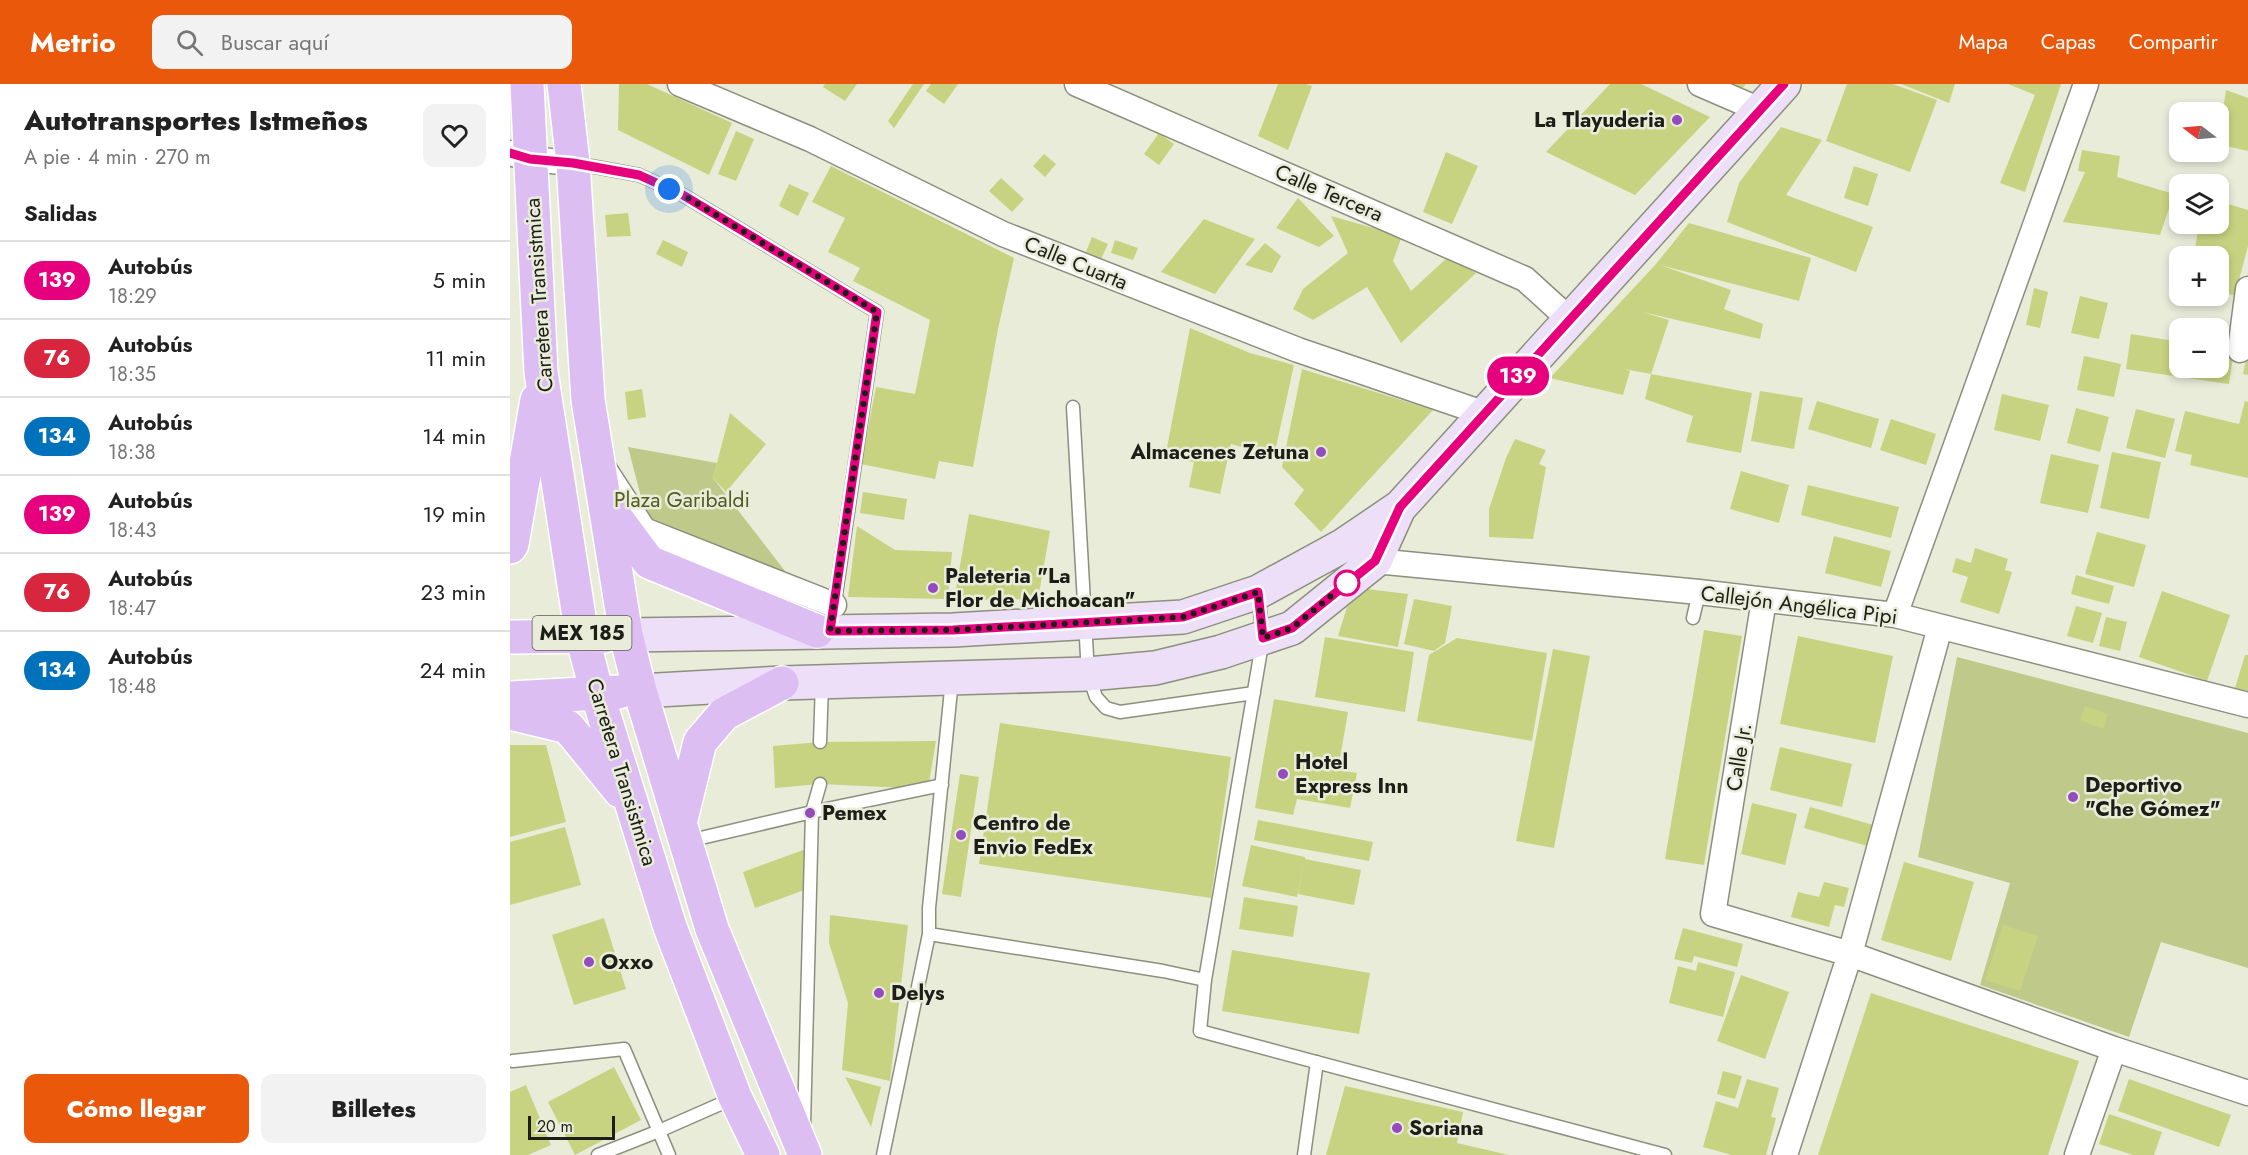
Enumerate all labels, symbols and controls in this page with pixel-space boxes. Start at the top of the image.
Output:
search box [152,15,572,69]
text: Metrio [30,22,116,63]
icon: search [173,26,206,59]
text: Buscar aquí [221,26,329,58]
text: Mapa [1959,27,2008,57]
text: Capas [2041,27,2096,57]
text: Compartir [2129,27,2218,57]
text: Autotransportes Istmeños [24,100,368,141]
north arrow [2169,102,2229,162]
map controls [2169,102,2229,378]
button: heart [423,104,486,167]
place label: La Tlayuderia [1534,105,1665,135]
marker: La Tlayuderia [1670,113,1684,127]
text: A pie · 4 min · 270 m [24,143,211,172]
street label: Calle Tercera [1270,157,1388,229]
your location [654,174,684,204]
button: layers [2169,174,2229,234]
text: Salidas [24,197,97,229]
street label: Carretera Transistmica [517,197,561,393]
street label: Calle Cuarta [1020,229,1132,297]
button: + [2169,246,2229,306]
text: Autobús [108,250,193,282]
text: 5 min [433,264,486,296]
text: 139 [38,265,76,295]
text: 18:29 [108,282,157,311]
button: − [2169,318,2229,378]
text: Autobús [108,328,193,360]
text: 11 min [425,342,486,374]
text: 76 [44,343,70,373]
line badge: 139 [1484,356,1552,396]
text: 18:35 [108,360,156,389]
text: 139 [1499,361,1537,391]
text: Autobús [108,406,193,438]
text: 14 min [422,420,486,452]
text: 134 [38,421,76,451]
place label: Almacenes Zetuna [1129,437,1309,467]
text: 18:38 [108,438,156,467]
marker: Almacenes Zetuna [1314,445,1328,459]
text: Autobús [108,484,193,516]
park label: Plaza Garibaldi [614,485,750,515]
text: 19 min [422,498,486,530]
text: 139 [38,499,76,529]
text: 18:43 [108,516,157,545]
place label: Paleteria "La Flor de Michoacan" [945,561,1135,615]
text: Autobús [108,562,193,594]
unlabelled marker [1334,570,1360,596]
text: 23 min [420,576,486,608]
text: 76 [44,577,70,607]
street label: Callejón Angélica Pipi [1699,578,1899,632]
marker: Paleteria "La Flor de Michoacan" [926,581,940,595]
text: 18:47 [108,594,156,623]
road number: MEX 185 [532,616,632,650]
text: Autobús [108,640,193,672]
text: 24 min [420,654,486,686]
text: 134 [38,655,76,685]
text: 18:48 [108,672,157,701]
street label: Carretera Transistmica [579,675,665,869]
street label: Calle Jr. [1719,721,1759,793]
place label: Hotel Express Inn [1295,747,1408,801]
marker: Hotel Express Inn [1276,767,1290,781]
place label: Deportivo "Che Gómez" [2085,770,2221,824]
marker: Deportivo "Che Gómez" [2066,790,2080,804]
place label: Pemex [822,798,887,828]
marker: Pemex [803,806,817,820]
place label: Centro de Envio FedEx [973,808,1094,862]
marker: Centro de Envio FedEx [954,828,968,842]
place label: Oxxo [601,947,653,977]
marker: Oxxo [582,955,596,969]
place label: Delys [891,978,945,1008]
marker: Delys [872,986,886,1000]
button: Cómo llegar [24,1074,249,1143]
button: Billetes [261,1074,486,1143]
scale bar [528,1113,615,1140]
place label: Soriana [1409,1113,1484,1143]
text: 20 m [537,1115,573,1138]
marker: Soriana [1390,1121,1404,1135]

